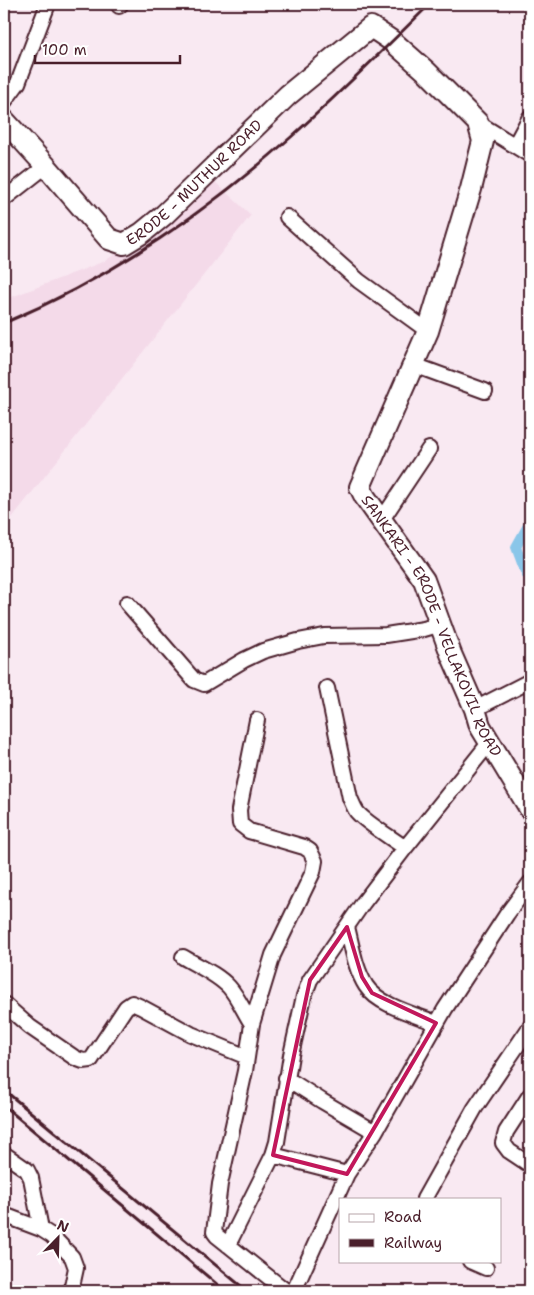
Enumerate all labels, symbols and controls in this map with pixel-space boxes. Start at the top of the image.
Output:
scale bar [35,32,180,64]
text: 100 m [42,40,87,60]
street label: ERODE - MUTHUR ROAD [123,115,267,250]
street label: SANKARI - ERODE - VELLAKOVIL ROAD [357,491,506,760]
legend [339,1198,502,1262]
text: Road [384,1207,422,1227]
north arrow [32,1212,82,1262]
text: N [54,1216,72,1236]
text: Railway [384,1233,442,1253]

